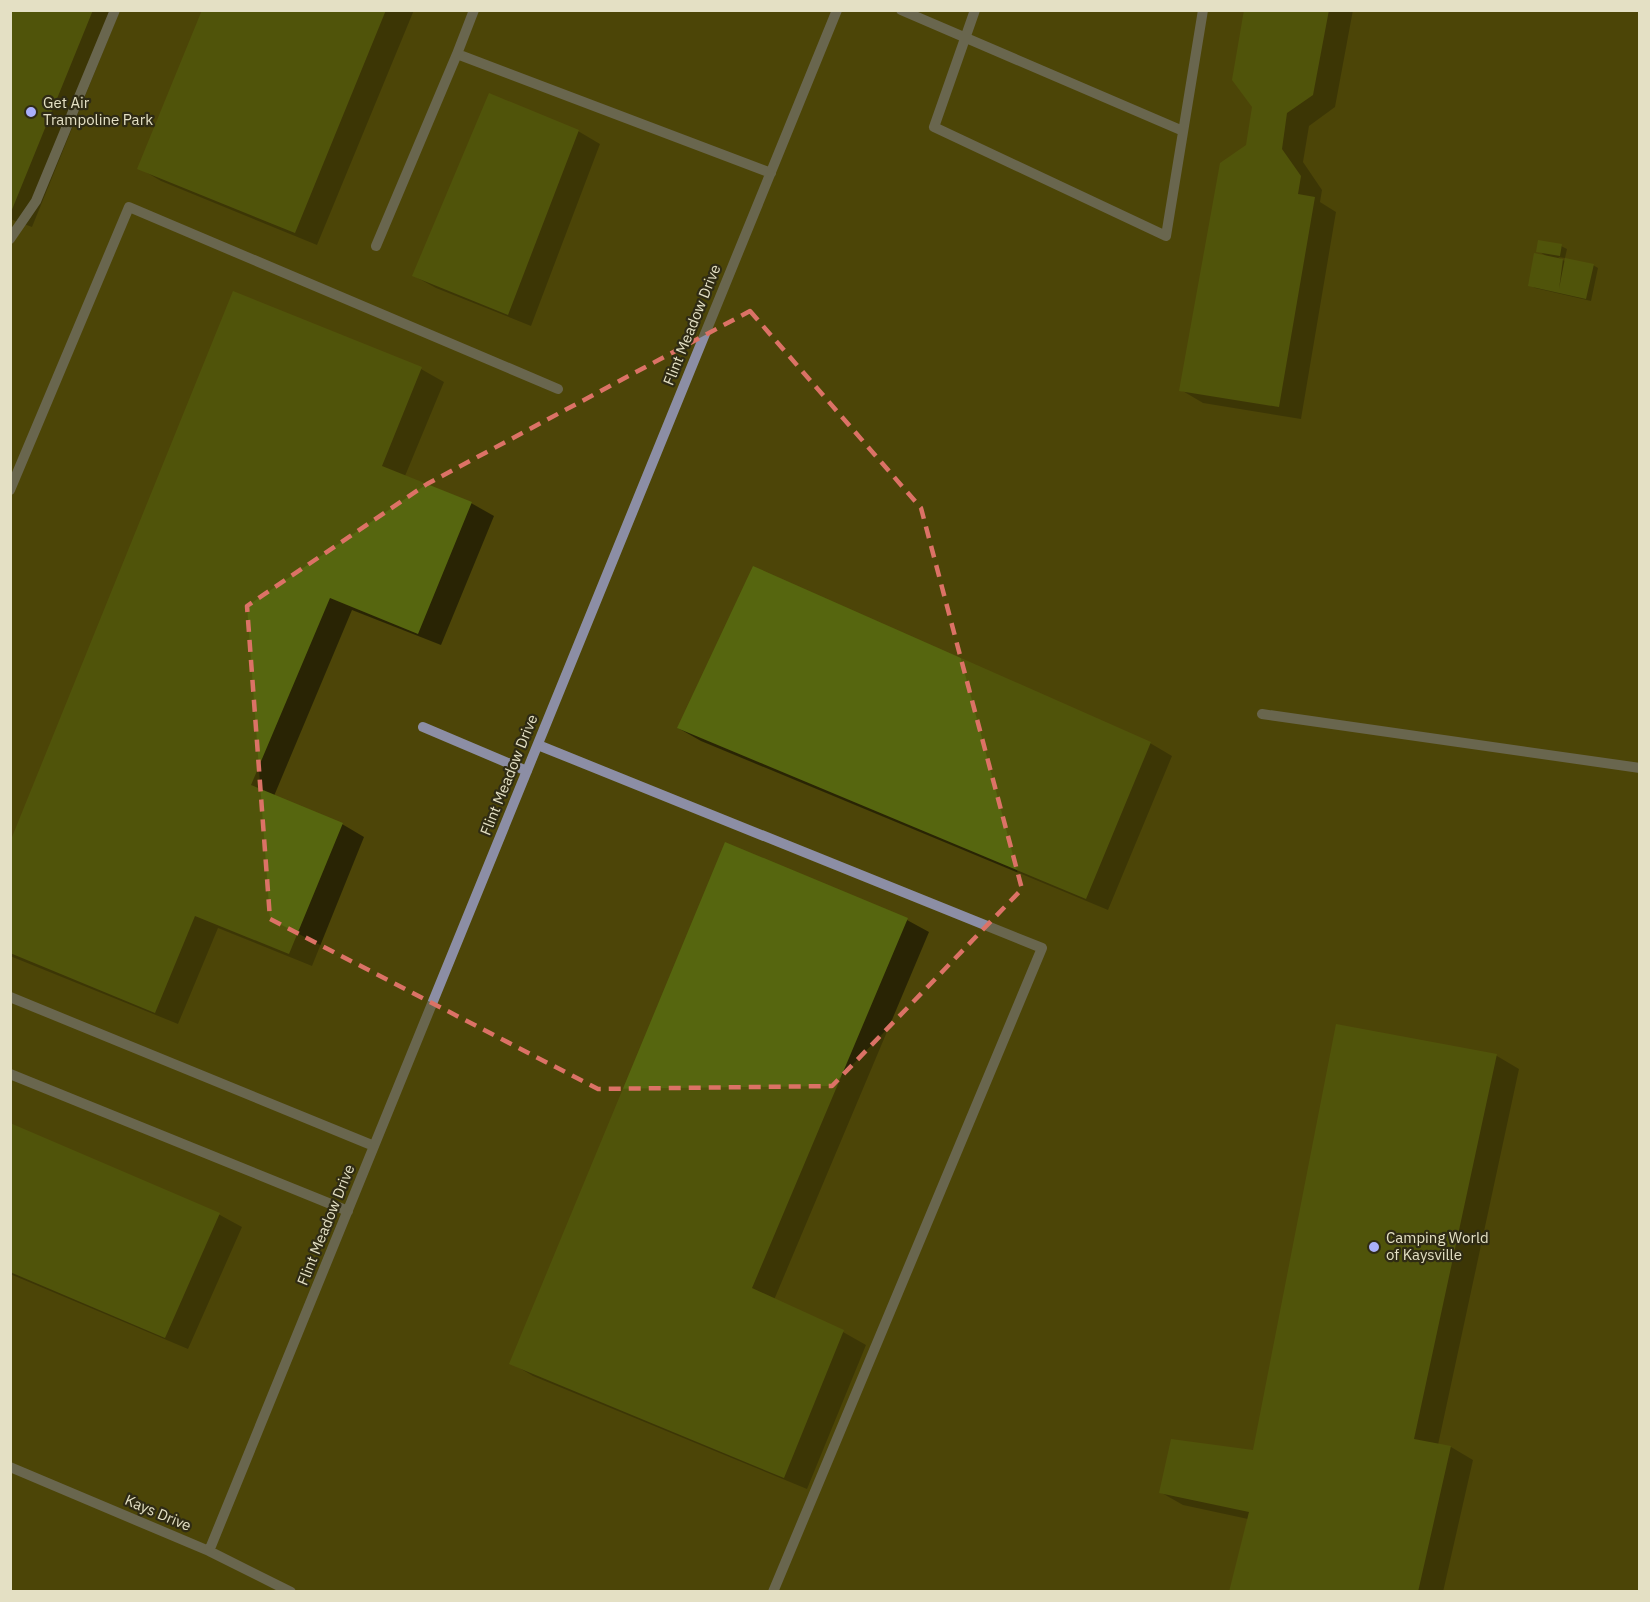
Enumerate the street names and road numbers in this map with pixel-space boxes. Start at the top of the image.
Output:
street label: Flint Meadow Drive [659,262,724,388]
street label: Flint Meadow Drive [476,712,541,838]
street label: Flint Meadow Drive [293,1162,358,1288]
street label: Kays Drive [122,1490,194,1535]

